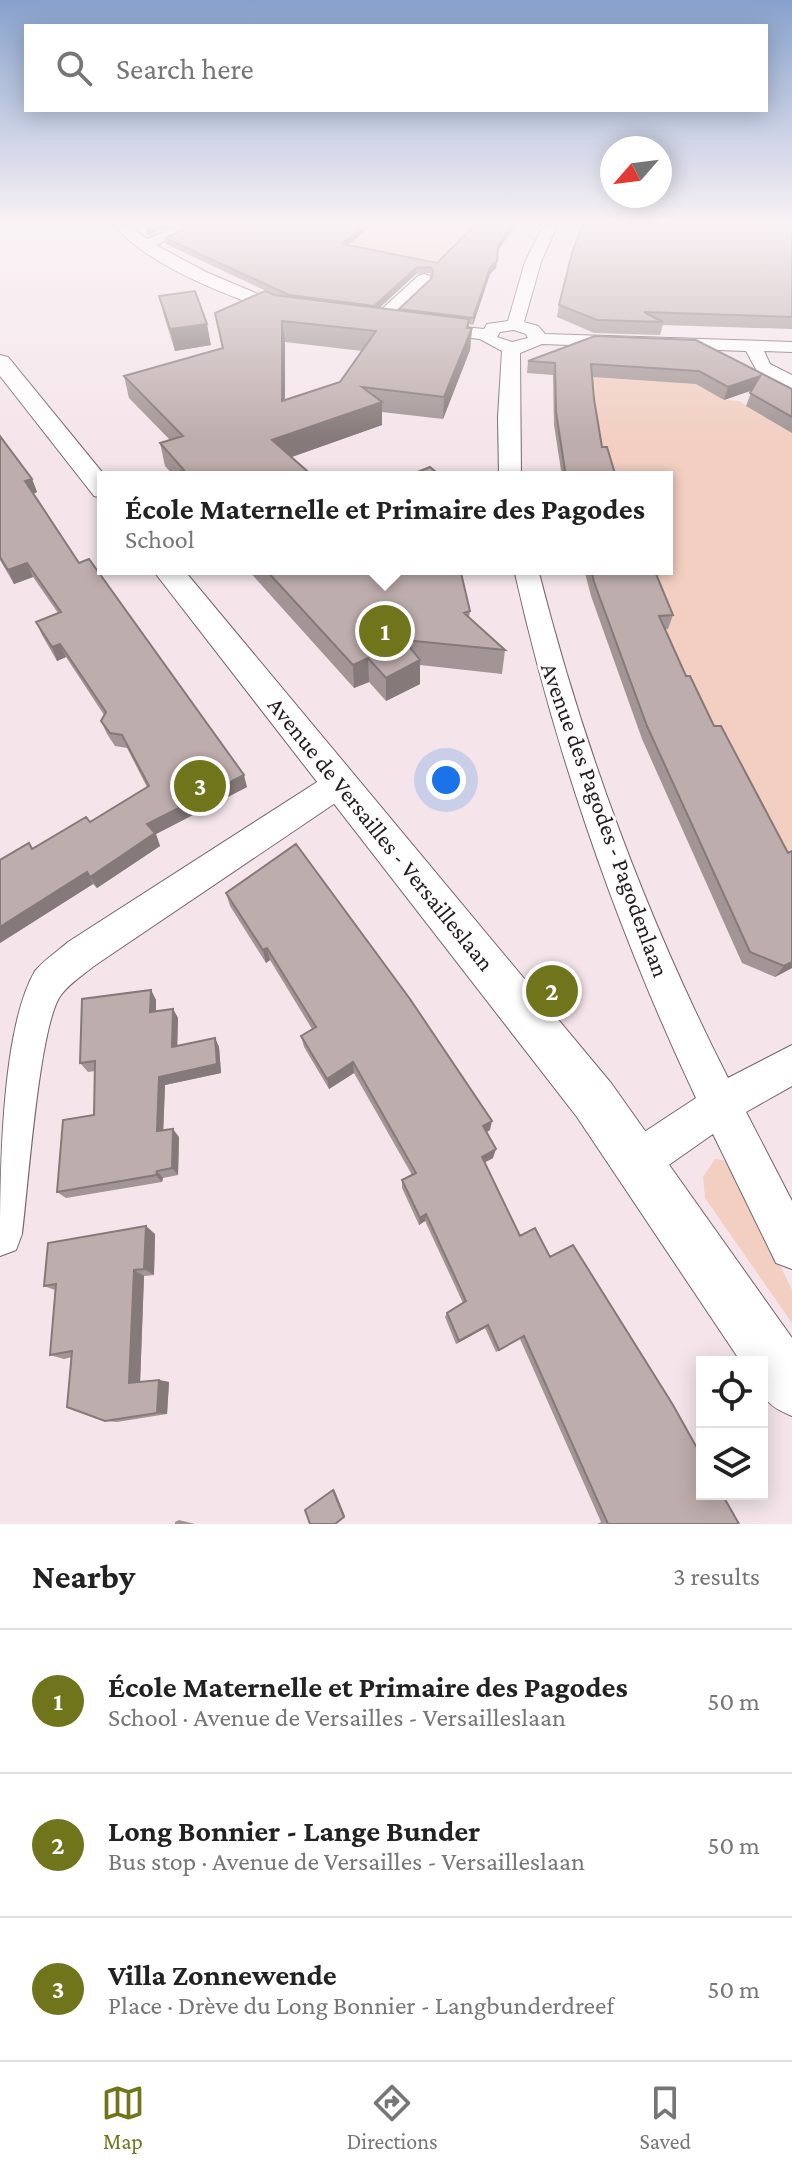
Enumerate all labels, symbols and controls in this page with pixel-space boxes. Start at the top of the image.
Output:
search box [24,24,768,112]
icon: search [52,46,96,90]
text: Search here [116,52,254,85]
north arrow [600,136,672,208]
popup [97,471,673,575]
text: École Maternelle et Primaire des Pagodes [125,492,645,525]
text: School [125,525,195,554]
pin: 1 [359,601,411,661]
street label: Avenue des Pagodes - Pagodenlaan [536,659,675,981]
street label: Avenue de Versailles - Versailleslaan [263,692,500,976]
pin: 3 [174,756,226,816]
your location [426,760,466,800]
pin: 2 [526,961,578,1021]
map controls [696,1356,768,1500]
button: locate [696,1356,768,1428]
button: layers [696,1428,768,1500]
text: Nearby [32,1558,135,1595]
text: 3 results [673,1562,760,1591]
text: École Maternelle et Primaire des Pagodes [108,1670,628,1703]
text: 1 [53,1687,63,1716]
text: 50 m [707,1687,760,1716]
text: School · Avenue de Versailles - Versailleslaan [108,1703,566,1732]
text: Long Bonnier - Lange Bunder [108,1814,480,1847]
text: 2 [51,1831,65,1860]
text: 50 m [707,1831,760,1860]
text: Bus stop · Avenue de Versailles - Versailleslaan [108,1847,585,1876]
text: Villa Zonnewende [108,1958,337,1991]
text: 3 [52,1975,64,2004]
text: 50 m [707,1975,760,2004]
text: Place · Drève du Long Bonnier - Langbunderdreef [108,1991,614,2020]
tab: Map [101,2081,145,2154]
tab: Directions [347,2081,438,2154]
tab: Saved [640,2081,691,2154]

